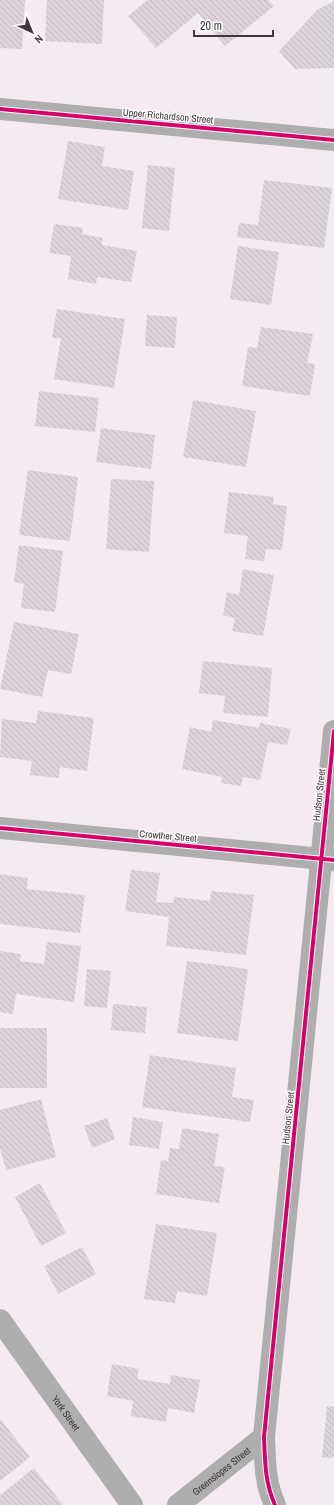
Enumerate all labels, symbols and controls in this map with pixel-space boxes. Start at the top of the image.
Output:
north arrow [12,12,52,52]
scale bar [194,12,273,38]
text: 20 m [200,18,222,34]
text: N [32,32,46,46]
street label: Upper Richardson Street [122,106,214,126]
street label: Hudson Street [310,768,328,822]
street label: Crowther Street [139,827,198,845]
street label: Hudson Street [279,1091,297,1145]
street label: York Street [49,1393,84,1434]
street label: Greenslopes Street [189,1443,253,1498]

